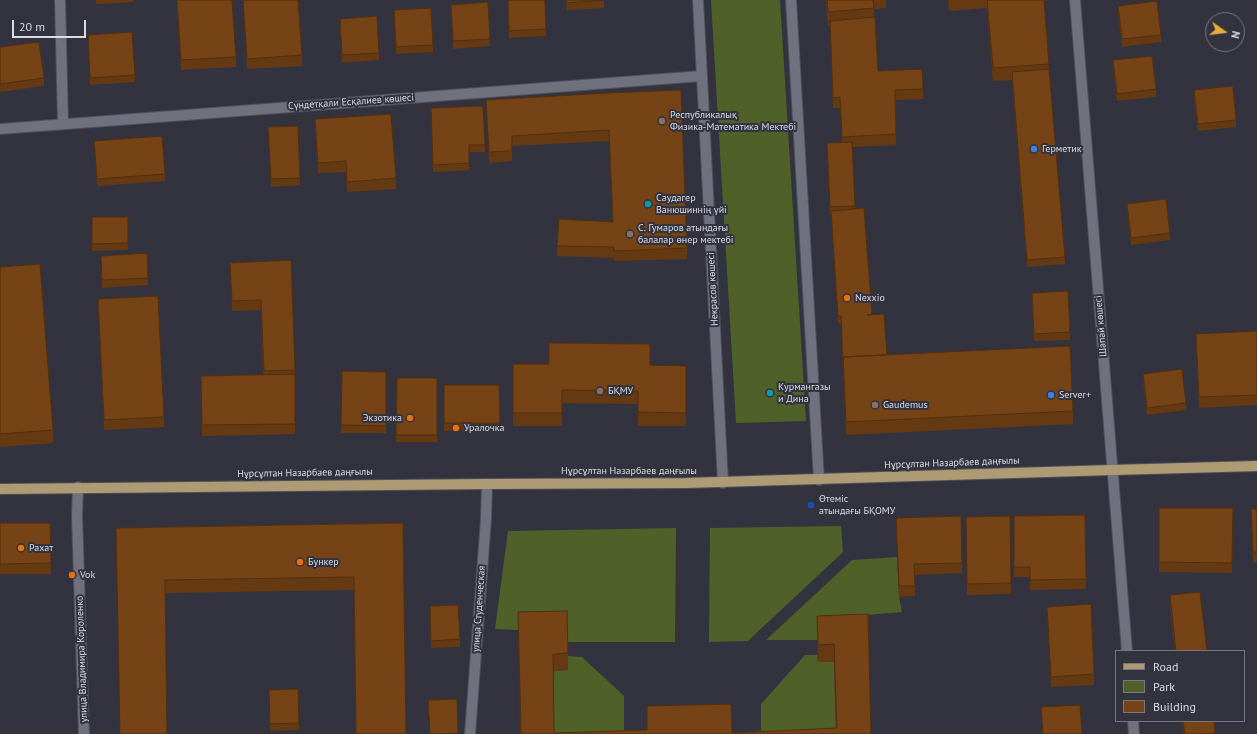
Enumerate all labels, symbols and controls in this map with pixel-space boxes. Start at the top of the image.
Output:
scale bar [14,12,88,38]
north arrow [1205,12,1245,52]
text: 20 m [19,19,45,34]
text: N [1228,29,1243,40]
street label: Сүндетқали Есқалиев көшесі [288,92,414,112]
place label: Республикалық Физика-Математика Мектебі [670,109,796,132]
marker: Республикалық Физика-Математика Мектебі [657,116,667,126]
place label: Герметик [1042,143,1082,155]
marker: Герметик [1029,144,1039,154]
place label: Саудагер Ванюшиннің үйі [656,192,727,216]
marker: Саудагер Ванюшиннің үйі [643,199,653,209]
place label: С. Гумаров атындағы балалар өнер мектебі [638,222,734,246]
marker: С. Гумаров атындағы балалар өнер мектебі [625,229,635,239]
street label: Некрасов көшесі [705,252,721,326]
place label: Nexxio [855,292,885,304]
marker: Nexxio [842,293,852,303]
street label: Шапай көшесі [1092,295,1110,357]
place label: Курмангазы и Дина [778,381,831,404]
place label: БҚМУ [608,385,633,397]
marker: БҚМУ [595,386,605,396]
marker: Курмангазы и Дина [765,388,775,398]
place label: Server+ [1059,389,1091,401]
marker: Server+ [1046,390,1056,400]
place label: Gaudemus [883,399,928,411]
marker: Gaudemus [870,400,880,410]
place label: Экзотика [363,412,402,424]
marker: Экзотика [405,413,415,423]
place label: Уралочка [464,422,504,434]
marker: Уралочка [451,423,461,433]
street label: Нұрсұлтан Назарбаев даңғылы [884,455,1020,471]
street label: Нұрсұлтан Назарбаев даңғылы [561,465,697,477]
street label: Нұрсұлтан Назарбаев даңғылы [237,466,373,480]
place label: Өтеміс атындағы БҚОМУ [819,493,895,516]
marker: Өтеміс атындағы БҚОМУ [806,500,816,510]
place label: Рахат [29,542,53,554]
marker: Рахат [16,543,26,553]
place label: Бункер [308,556,339,568]
marker: Бункер [295,557,305,567]
street label: улица Студенческая [470,565,488,653]
place label: Vok [80,569,95,581]
marker: Vok [67,570,77,580]
street label: улица Владимира Короленко [74,595,90,723]
legend [1115,650,1245,722]
text: Road [1153,659,1178,674]
text: Park [1153,679,1175,694]
text: Building [1153,699,1196,714]

